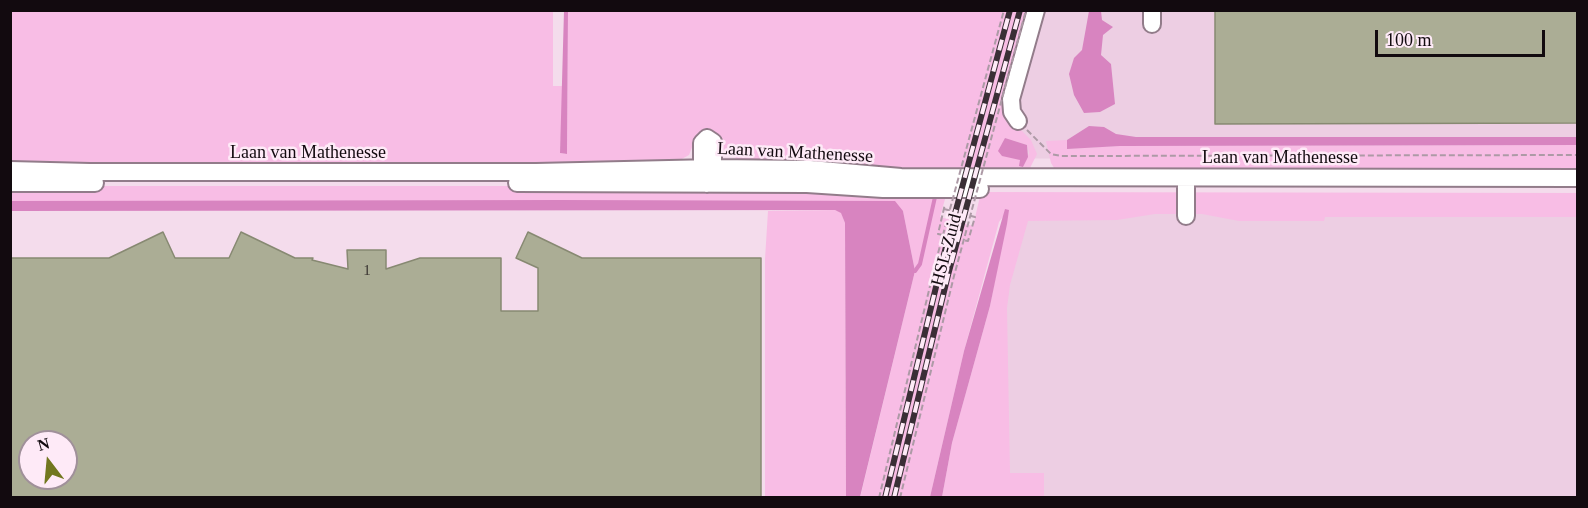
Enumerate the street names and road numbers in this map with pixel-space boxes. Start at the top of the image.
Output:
street label: Laan van Mathenesse [717,138,873,168]
street label: Laan van Mathenesse [230,142,386,164]
street label: Laan van Mathenesse [1202,147,1358,169]
street label: HSL-Zuid [927,211,967,289]

